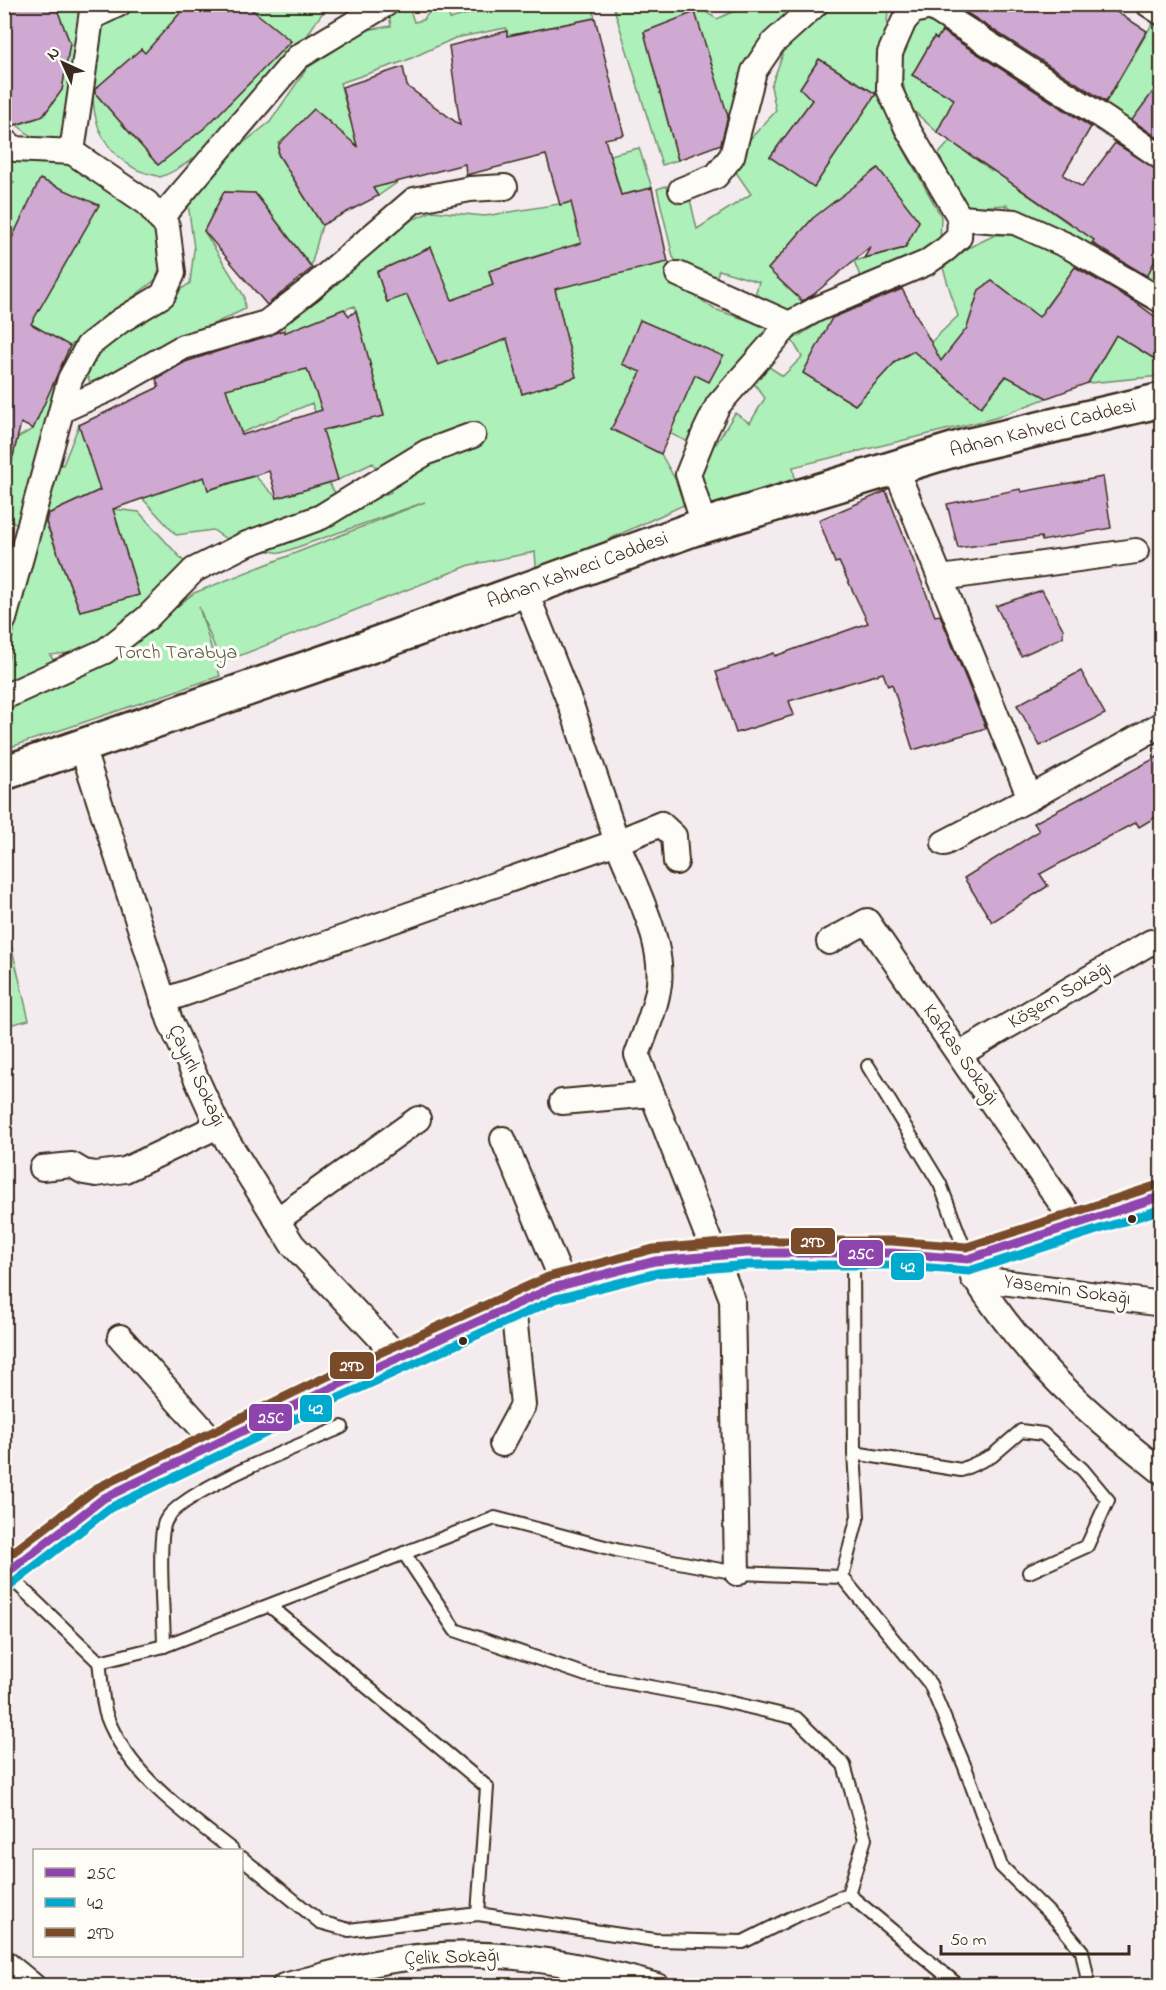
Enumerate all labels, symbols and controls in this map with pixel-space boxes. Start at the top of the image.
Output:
north arrow [33,33,93,93]
text: N [41,41,66,66]
street label: Adnan Kahveci Caddesi [947,392,1139,466]
street label: Adnan Kahveci Caddesi [483,525,673,617]
park label: Torch Tarabya [115,639,237,668]
street label: Köşem Sokağı [1003,955,1117,1038]
street label: Kafkas Sokağı [914,999,1006,1112]
street label: Çayırlı Sokağı [159,1020,232,1132]
unlabelled marker [1126,1213,1138,1225]
line badge: 29D [790,1227,836,1255]
text: 29D [800,1231,826,1255]
line badge: 25C [838,1239,884,1267]
text: 25C [847,1243,874,1267]
line badge: 42 [890,1252,925,1281]
text: 42 [900,1256,915,1280]
street label: Yasemin Sokağı [1002,1268,1132,1315]
unlabelled marker [457,1335,469,1347]
line badge: 29D [329,1351,375,1380]
text: 29D [339,1355,365,1379]
line badge: 42 [299,1394,333,1423]
text: 42 [308,1398,323,1422]
line badge: 25C [248,1403,293,1432]
text: 25C [257,1407,284,1431]
legend [33,1849,243,1957]
text: 25C [87,1862,116,1888]
text: 42 [87,1892,103,1918]
scale bar [941,1918,1128,1956]
text: 29D [87,1922,115,1948]
text: 50 m [950,1928,987,1954]
street label: Çelik Sokağı [404,1942,500,1975]

